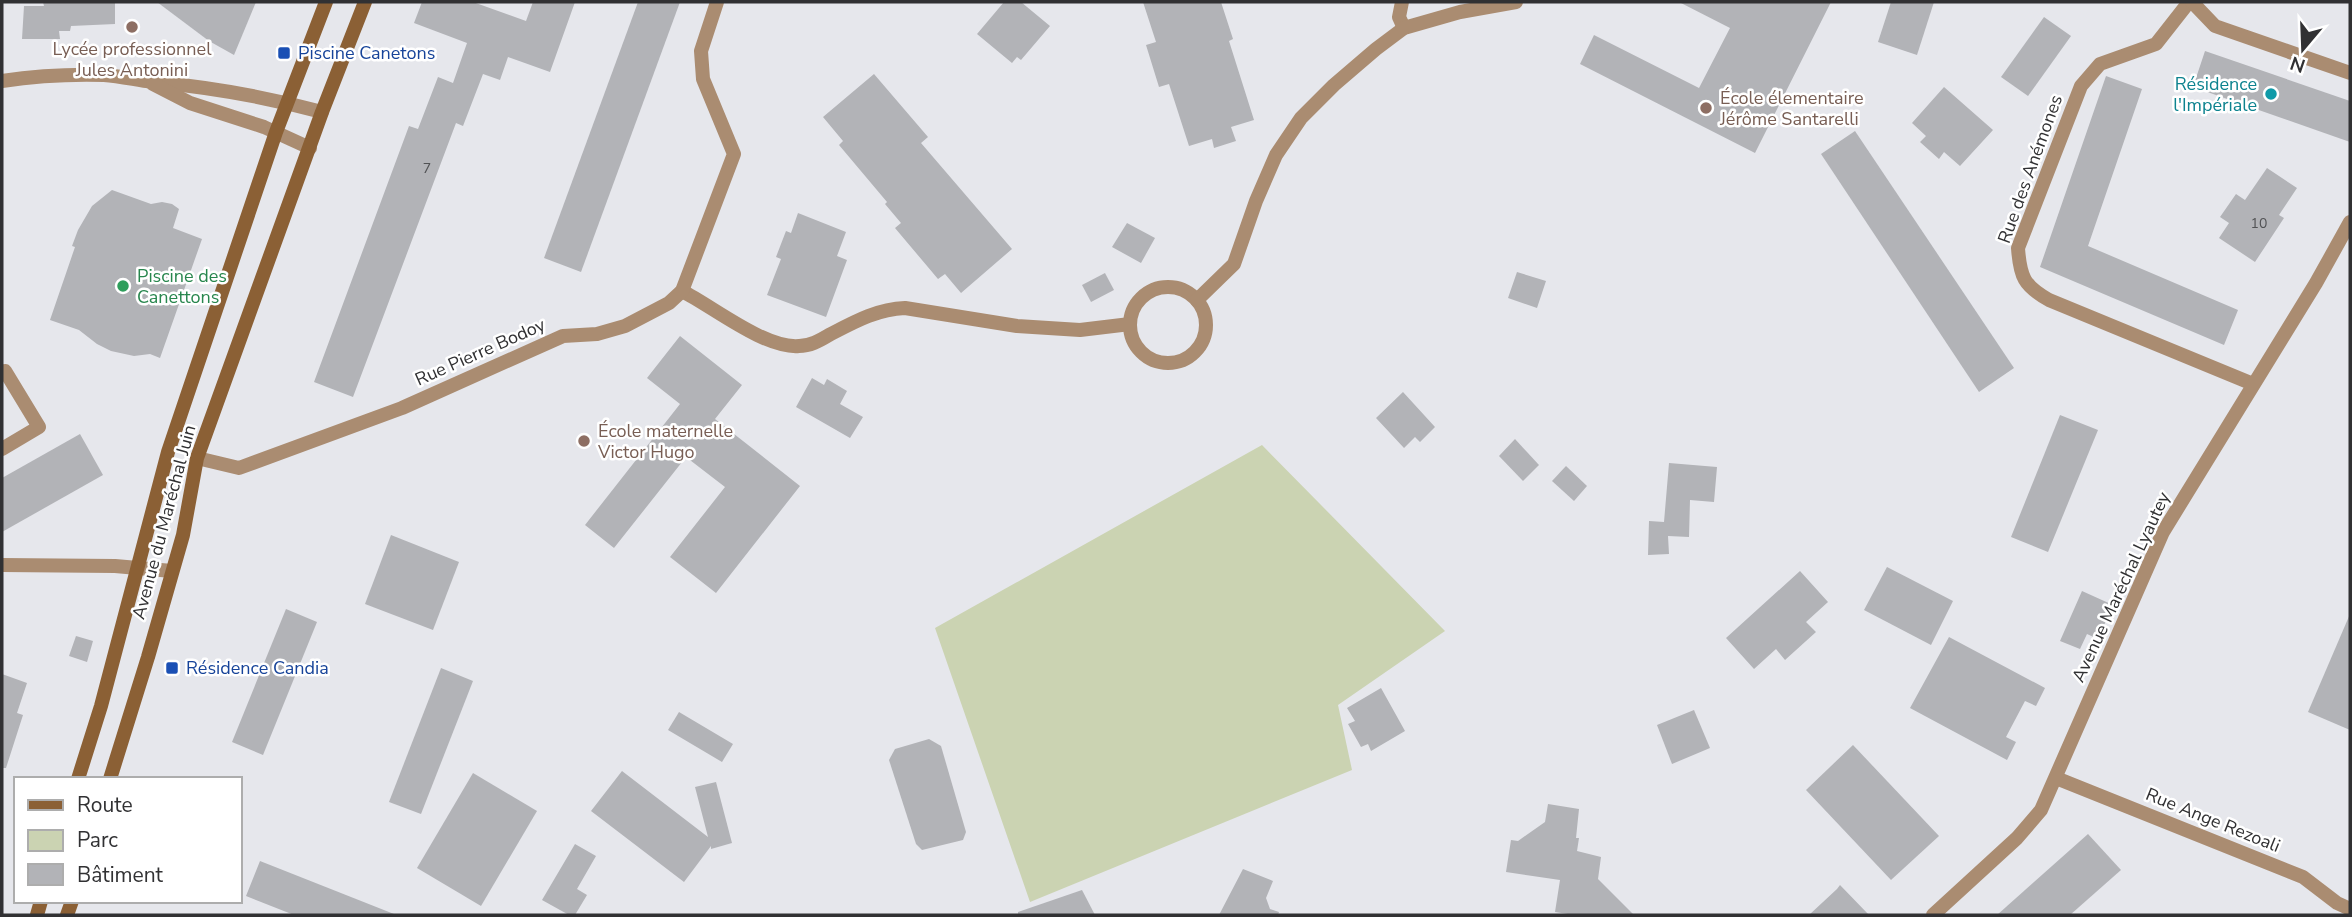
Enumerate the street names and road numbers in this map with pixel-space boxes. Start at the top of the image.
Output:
street label: Rue des Anémones [1992,91,2068,247]
street label: Rue Pierre Bodoy [411,312,550,391]
street label: Avenue du Maréchal Juin [126,422,202,622]
street label: Avenue Maréchal Lyautey [2066,487,2176,686]
street label: Rue Ange Rezoali [2142,782,2284,858]

